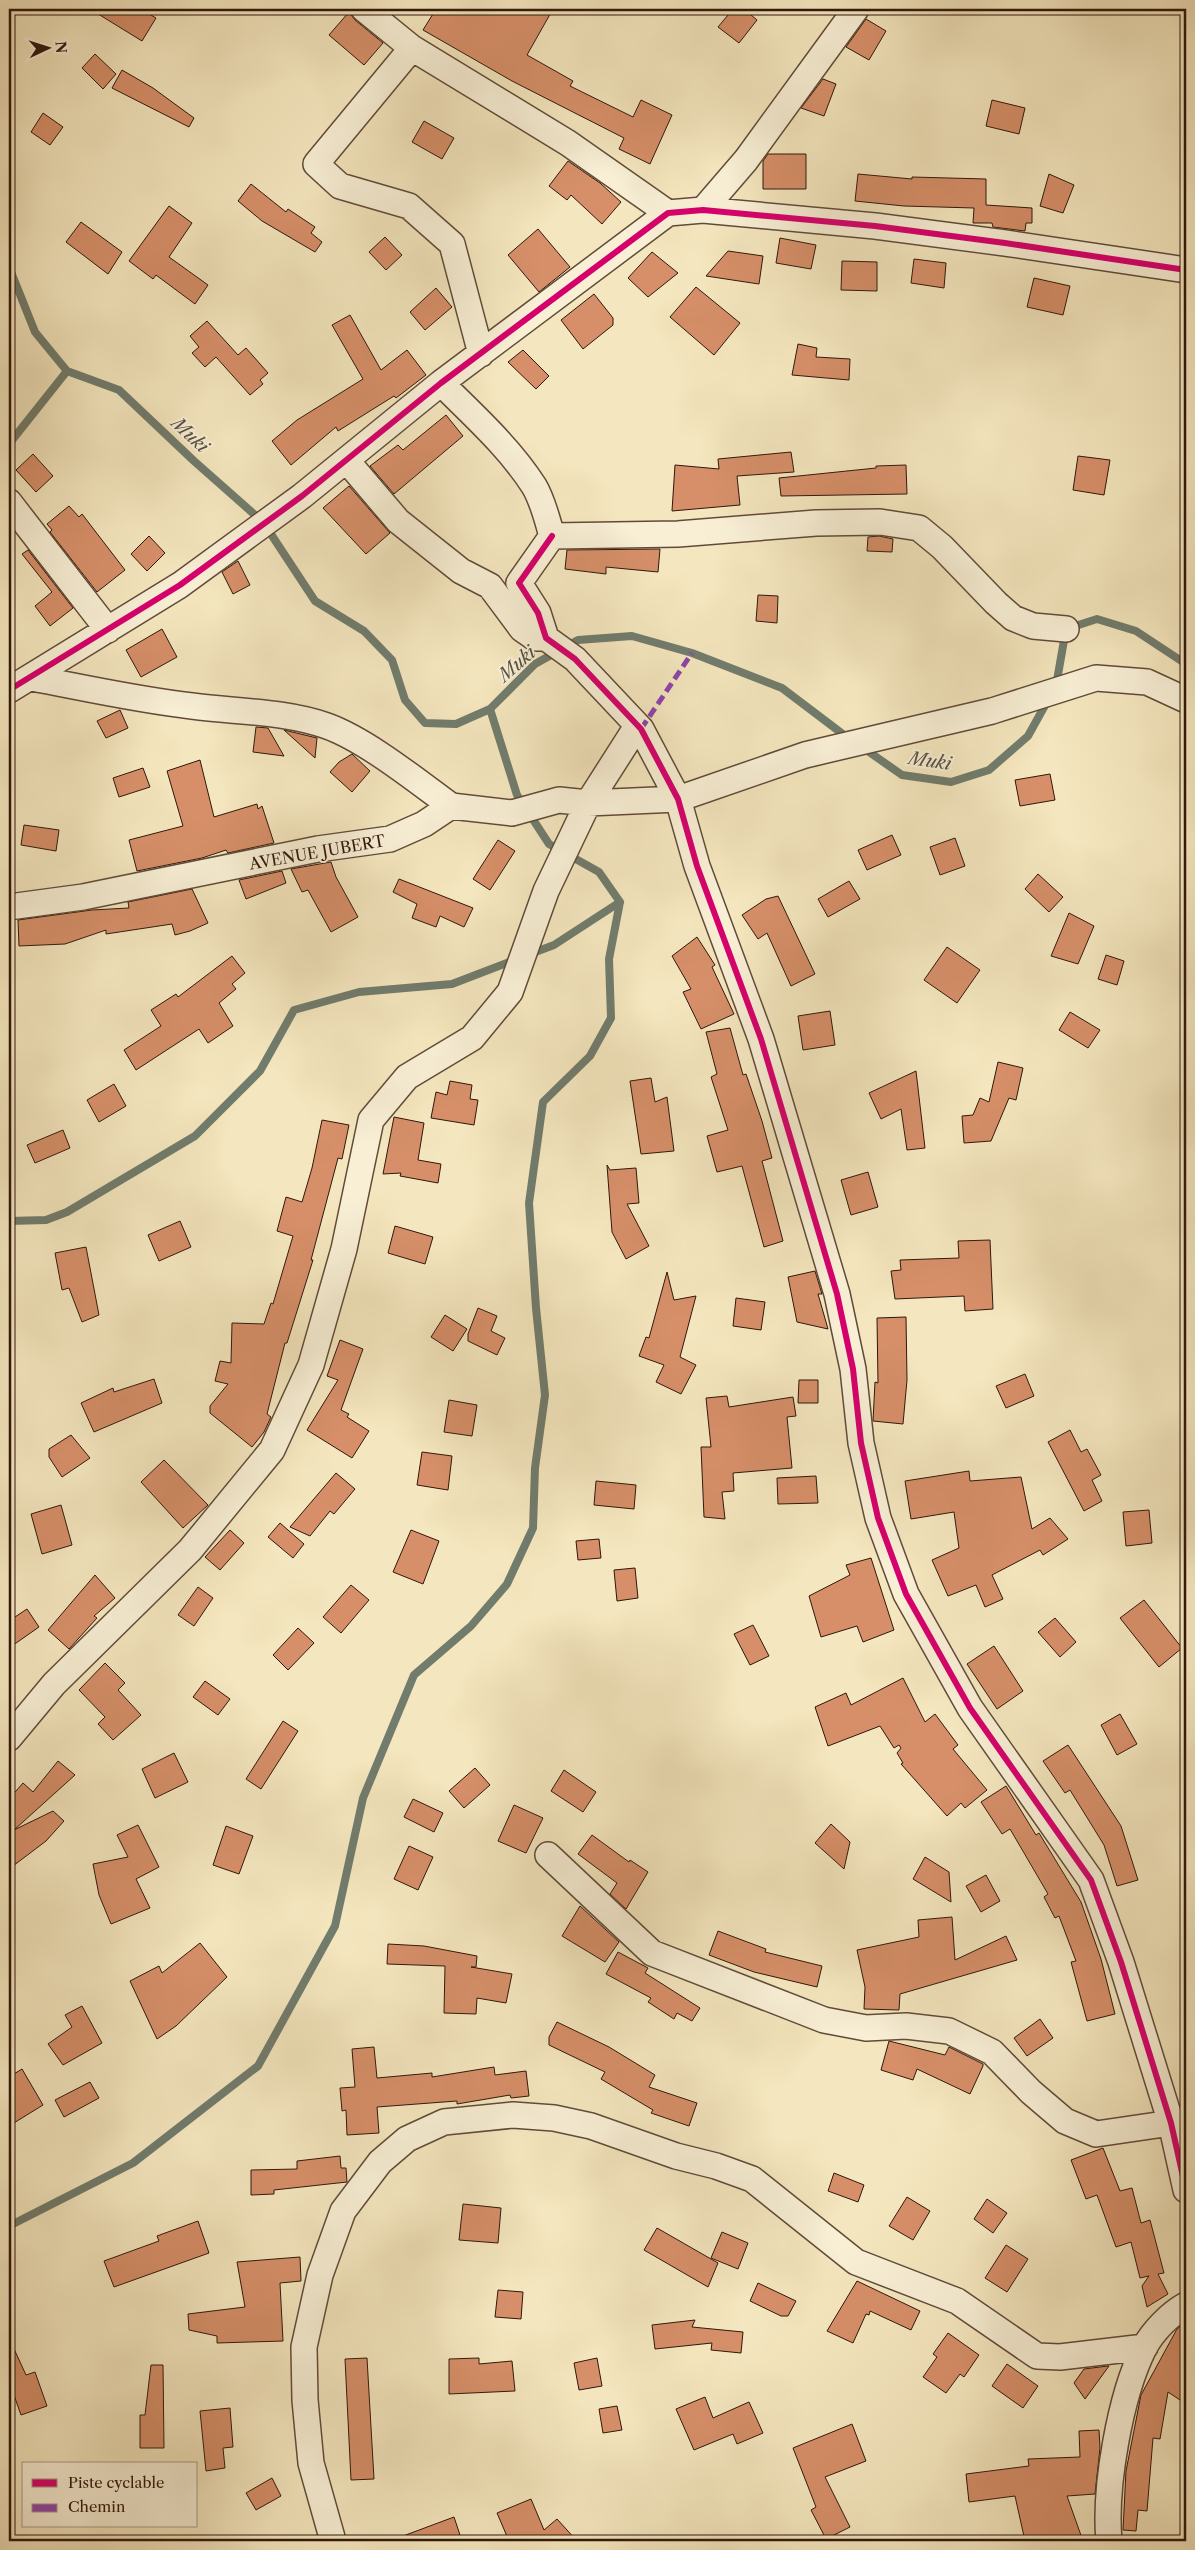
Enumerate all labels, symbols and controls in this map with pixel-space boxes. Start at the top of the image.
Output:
north arrow [22,22,72,72]
text: N [52,40,70,54]
water label: Muki [165,411,214,459]
water label: Muki [492,641,541,688]
water label: Muki [905,747,954,775]
street label: AVENUE JUBERT [246,830,387,874]
legend [22,2462,198,2528]
text: Piste cyclable [68,2473,164,2492]
text: Chemin [68,2497,126,2516]

